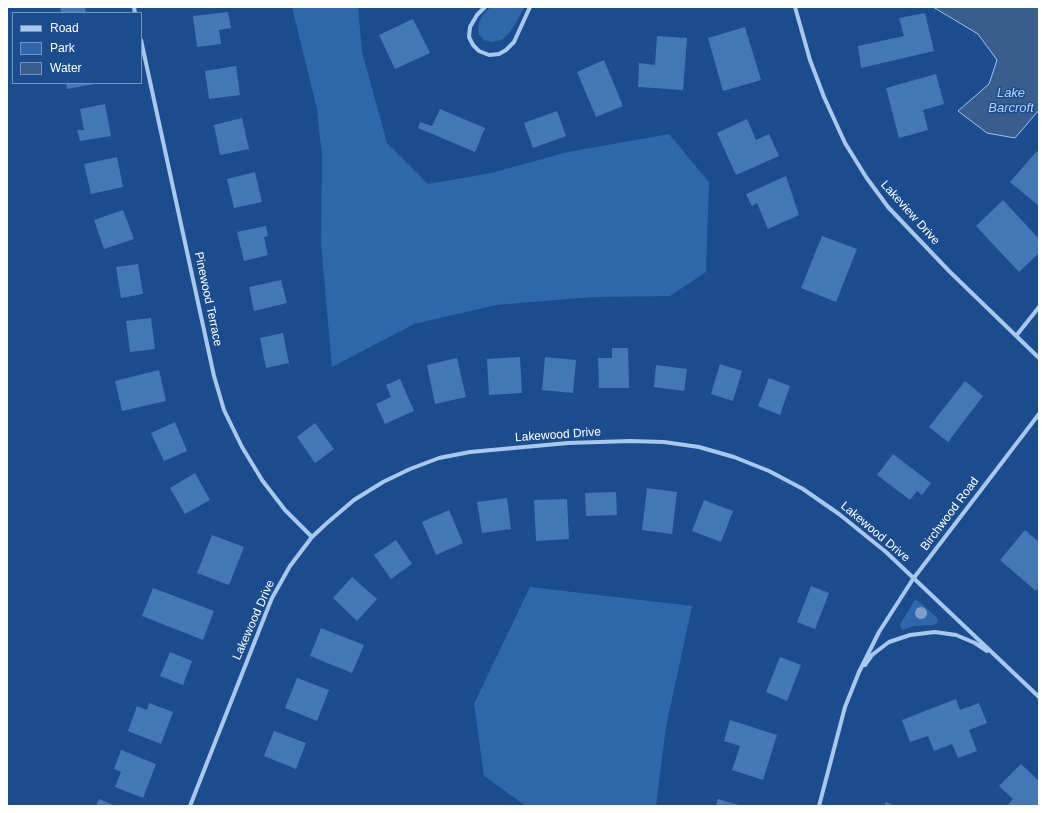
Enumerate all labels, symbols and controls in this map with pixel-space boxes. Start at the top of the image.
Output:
legend [12,12,142,84]
text: Road [50,21,79,35]
text: Park [50,41,75,55]
text: Water [50,61,82,75]
water label: Lake Barcroft [988,85,1034,116]
street label: Lakeview Drive [877,178,943,248]
street label: Pinewood Terrace [191,251,225,347]
street label: Lakewood Drive [515,425,601,445]
street label: Birchwood Road [918,475,982,553]
street label: Lakewood Drive [837,499,913,565]
street label: Lakewood Drive [230,578,278,662]

